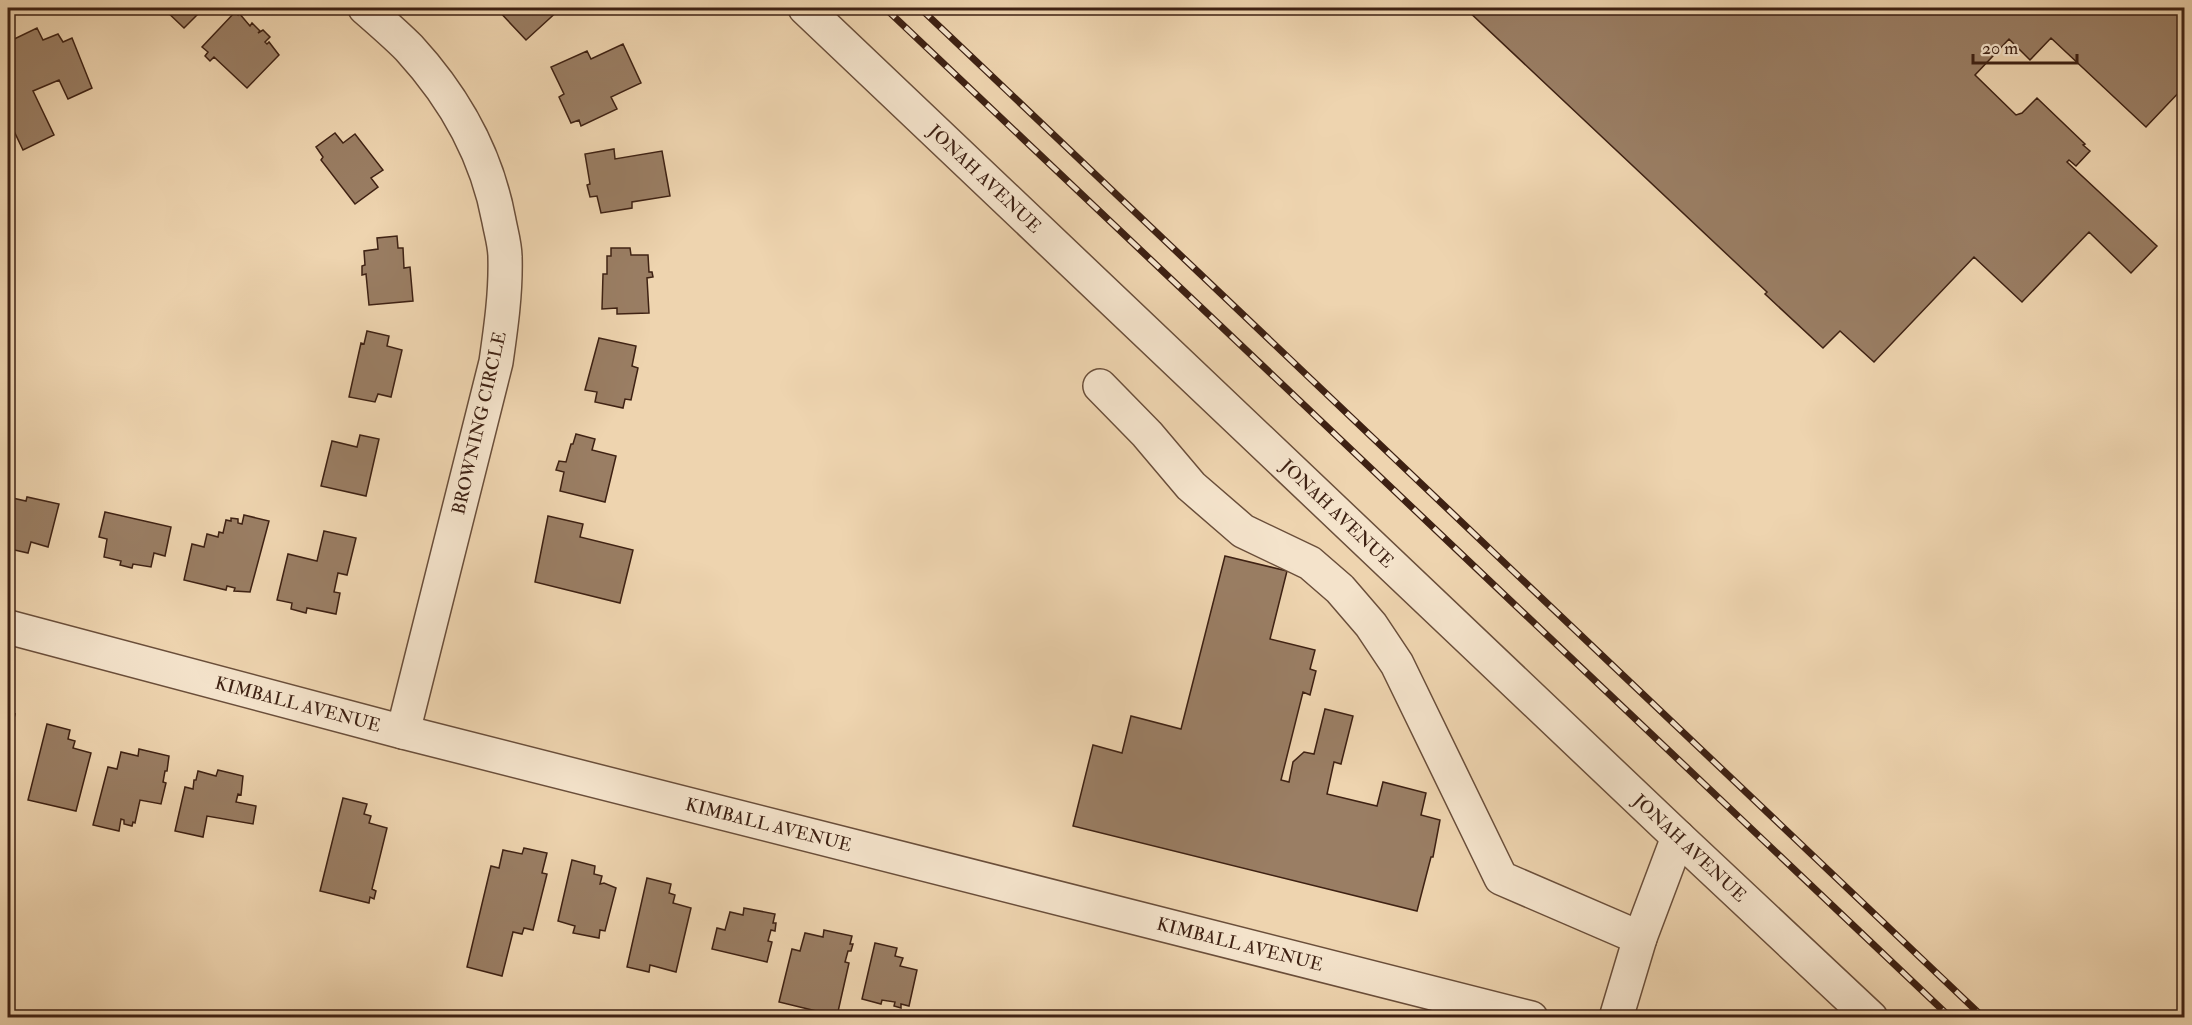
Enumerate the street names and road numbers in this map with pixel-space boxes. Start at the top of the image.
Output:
street label: JONAH AVENUE [922,119,1046,238]
street label: BROWNING CIRCLE [447,329,512,517]
street label: JONAH AVENUE [1275,454,1398,573]
street label: KIMBALL AVENUE [212,672,383,738]
street label: JONAH AVENUE [1627,789,1751,907]
street label: KIMBALL AVENUE [683,793,854,857]
street label: KIMBALL AVENUE [1154,913,1325,977]

